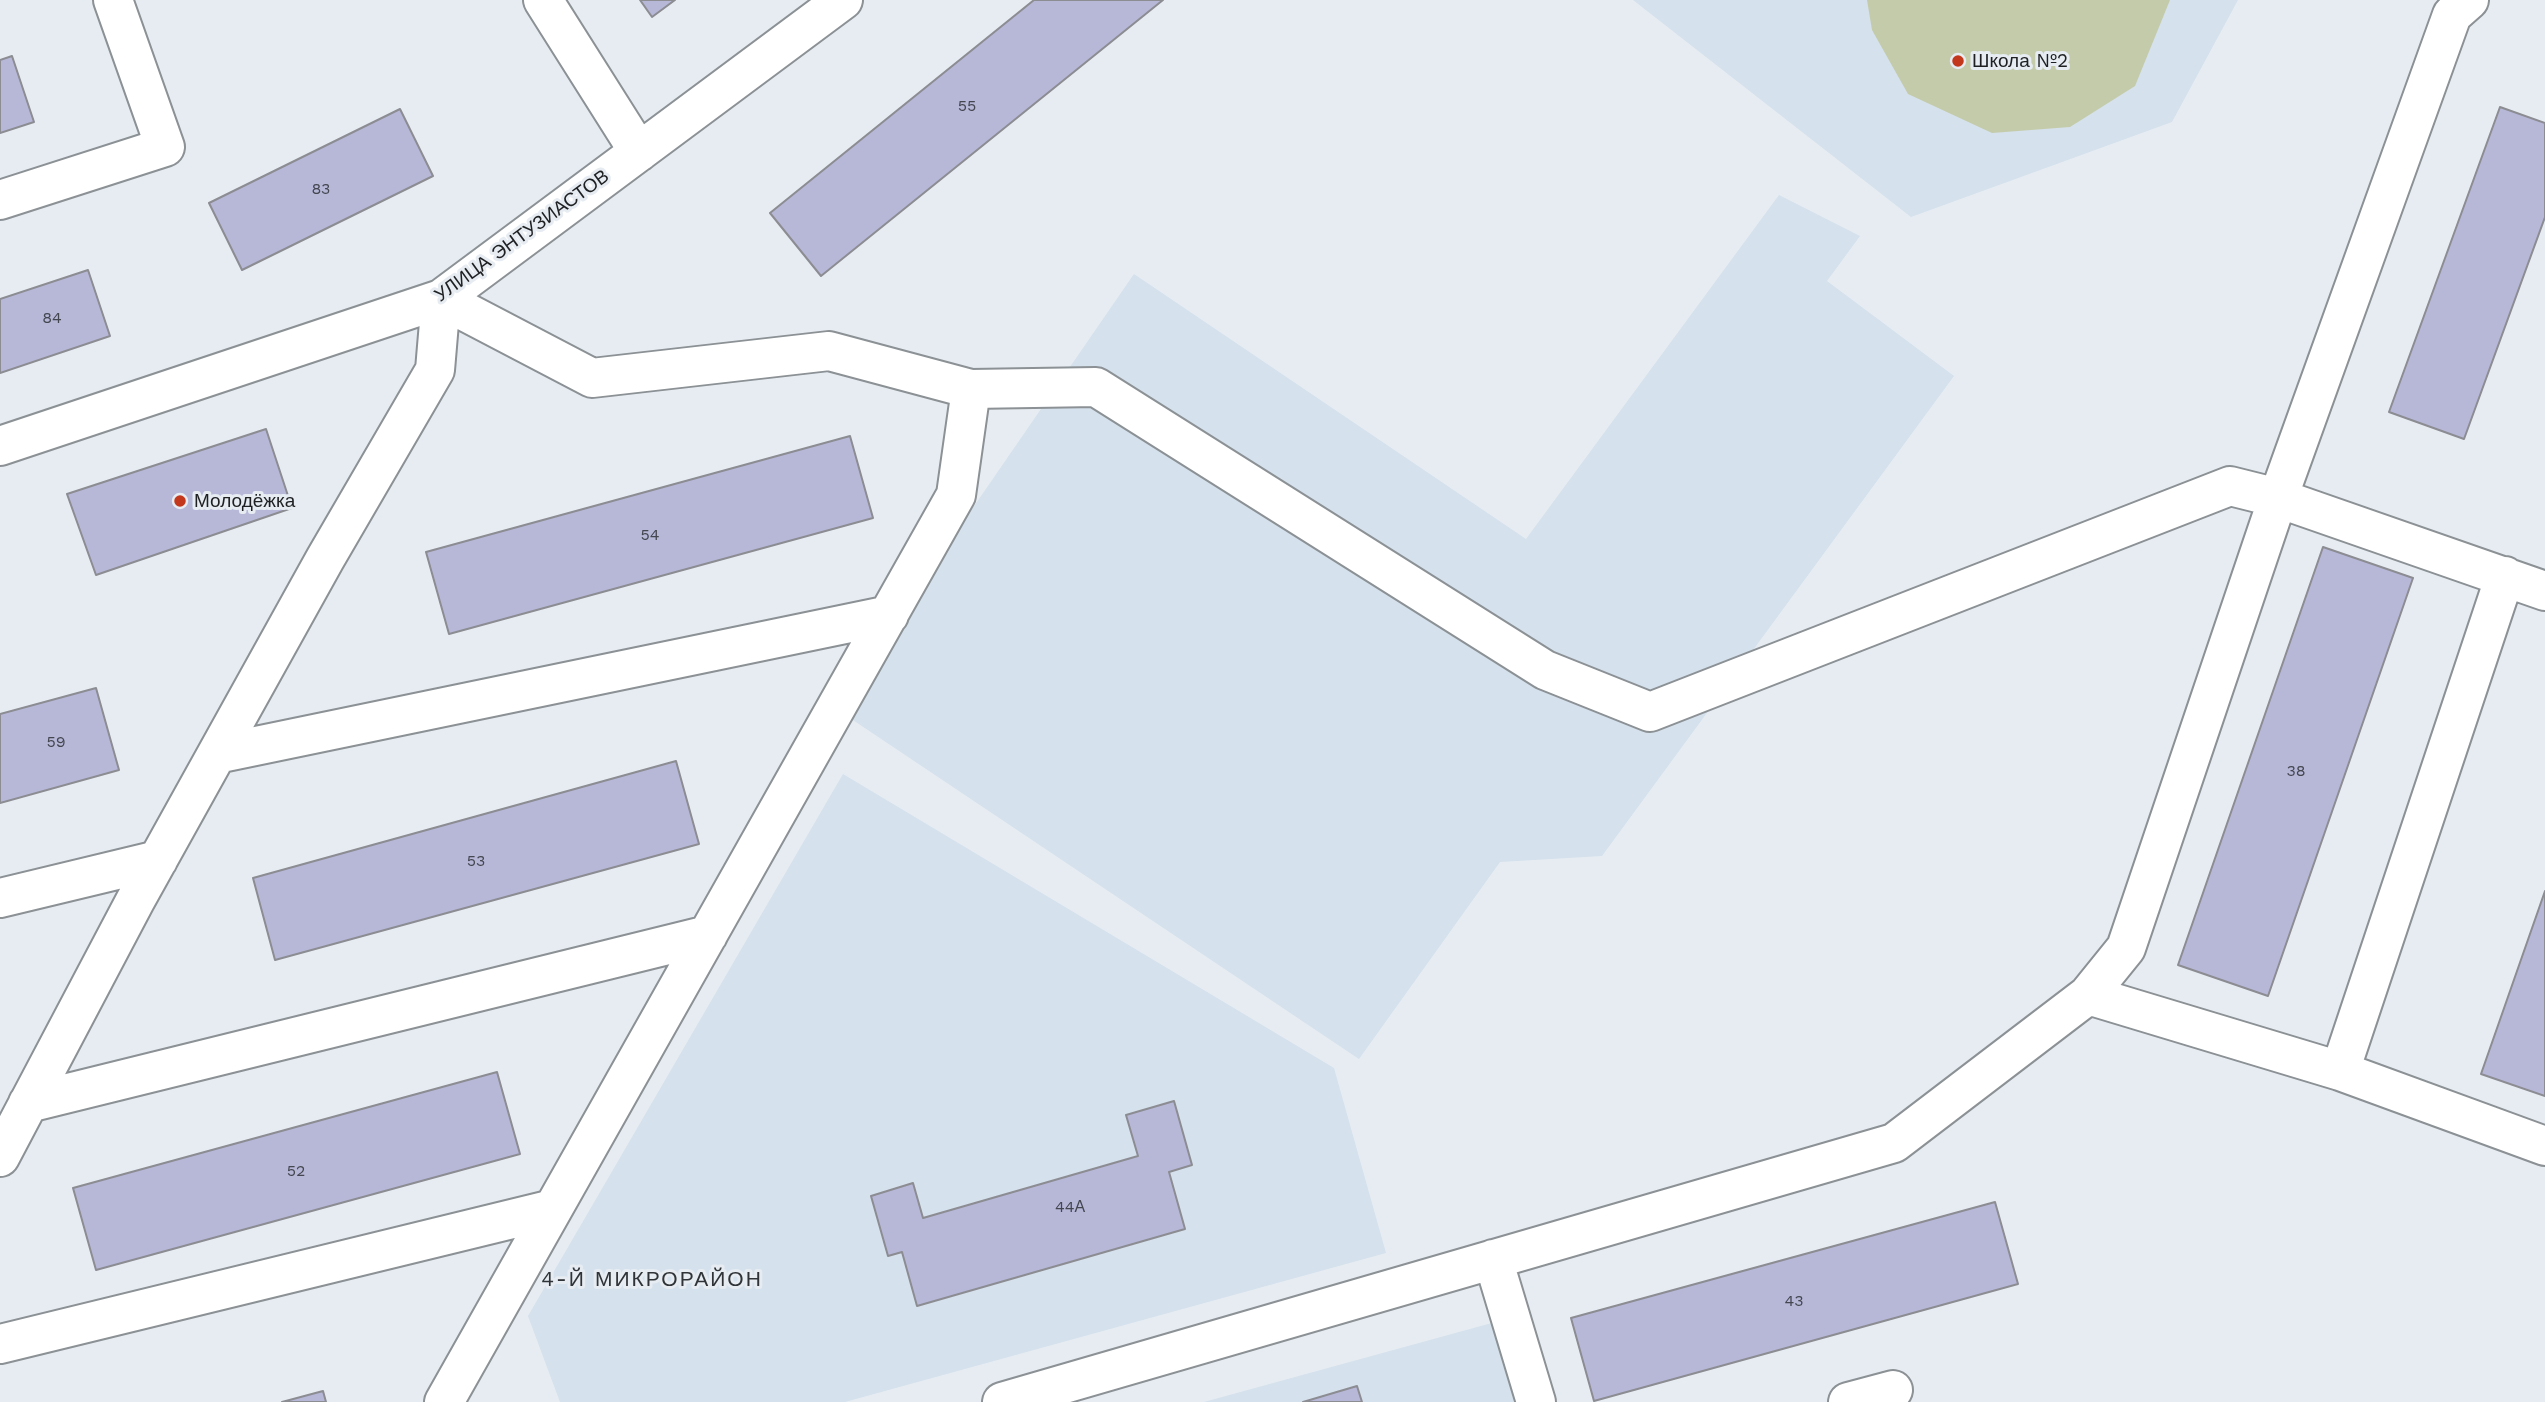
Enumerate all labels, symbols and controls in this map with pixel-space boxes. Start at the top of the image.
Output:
place label: Школа №2 [1972,50,2068,72]
marker: Школа №2 [1950,53,1966,69]
house number: 55 [958,96,976,116]
street label: УЛИЦА ЭНТУЗИАСТОВ [430,165,614,307]
house number: 83 [312,179,330,199]
house number: 84 [42,308,62,328]
place label: Молодёжка [194,490,295,512]
marker: Молодёжка [172,493,188,509]
house number: 54 [640,525,660,545]
house number: 59 [46,732,66,752]
house number: 38 [2286,761,2306,781]
house number: 53 [467,851,485,871]
house number: 52 [287,1161,305,1181]
house number: 44А [1055,1197,1085,1217]
district label: 4-Й МИКРОРАЙОН [543,1267,761,1293]
house number: 43 [1784,1291,1804,1311]

